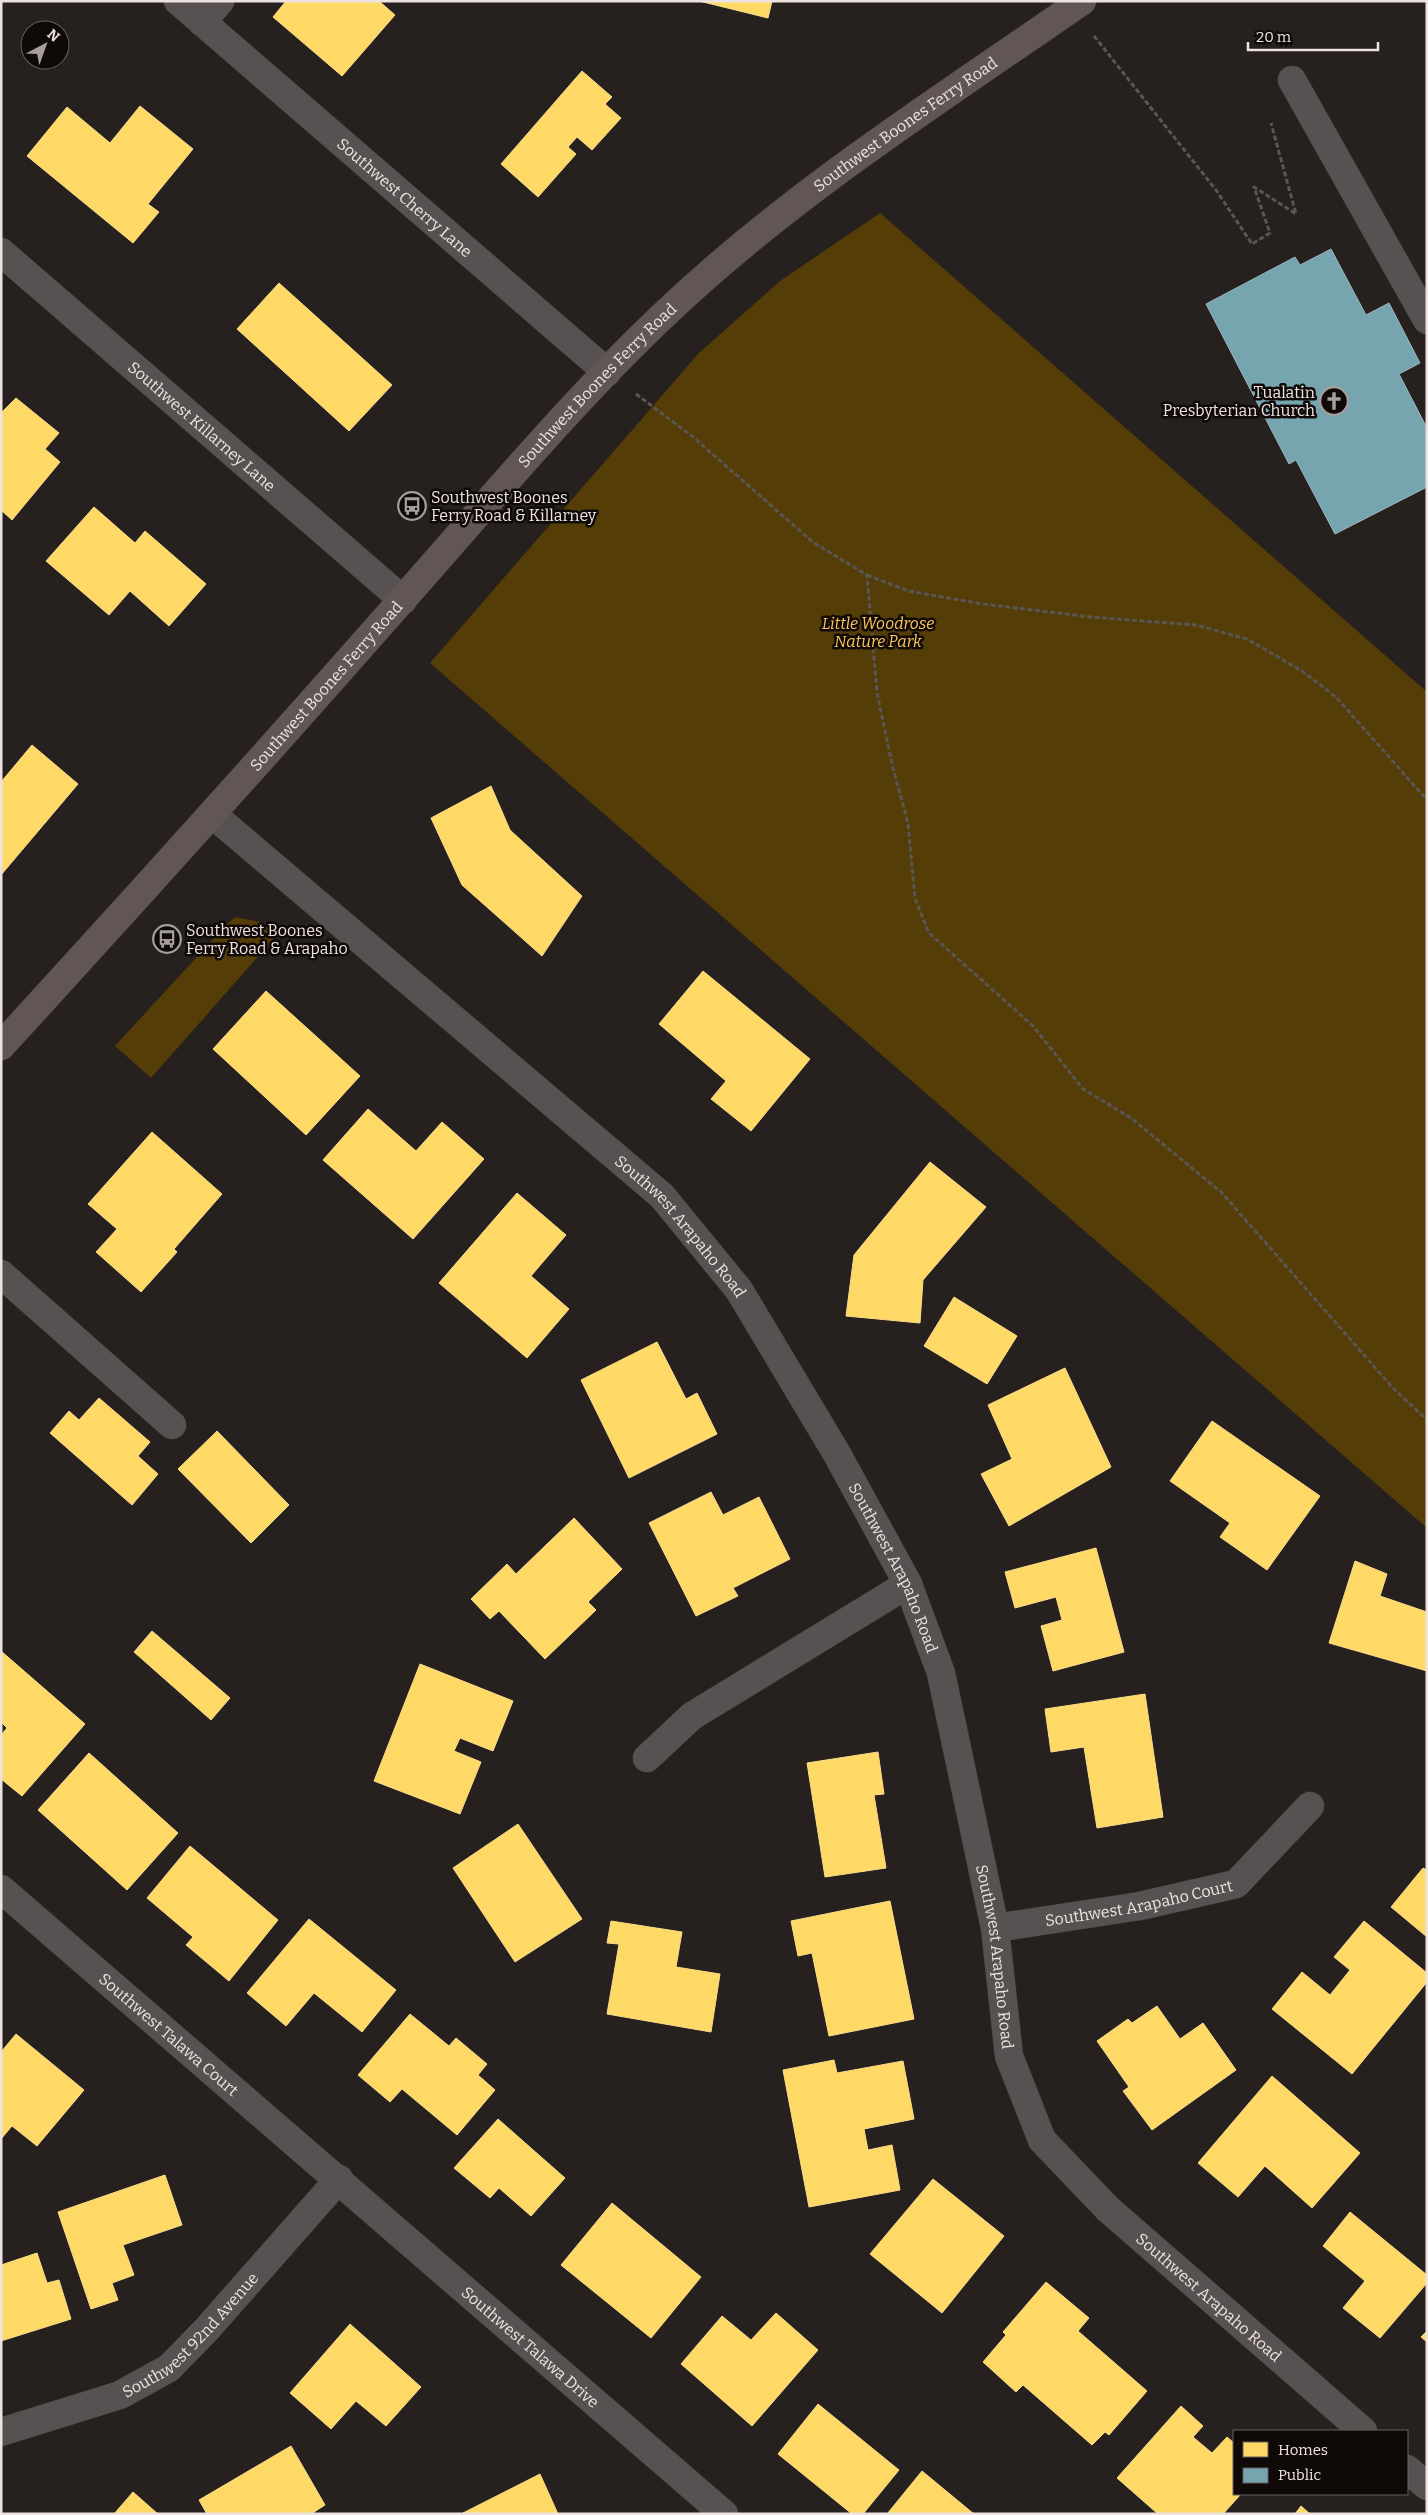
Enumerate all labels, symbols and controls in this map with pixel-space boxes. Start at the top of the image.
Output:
north arrow [20,20,70,70]
scale bar [1248,20,1378,52]
text: N [44,26,63,46]
text: 20 m [1256,28,1292,46]
street label: Southwest Boones Ferry Road [810,53,1001,196]
street label: Southwest Cherry Lane [333,134,476,261]
street label: Southwest Boones Ferry Road [514,299,681,471]
street label: Southwest Killarney Lane [124,358,279,495]
place label: Tualatin Presbyterian Church [1163,383,1315,420]
church icon: Tualatin Presbyterian Church [1319,386,1349,416]
place label: Southwest Boones Ferry Road & Killarney [431,488,597,525]
bus stop icon: Southwest Boones Ferry Road & Killarney [397,491,427,521]
street label: Southwest Boones Ferry Road [246,597,407,775]
park label: Little Woodrose Nature Park [822,614,934,651]
place label: Southwest Boones Ferry Road & Arapaho [186,921,348,958]
bus stop icon: Southwest Boones Ferry Road & Arapaho [152,924,182,954]
street label: Southwest Arapaho Road [611,1151,750,1301]
street label: Southwest Arapaho Road [845,1480,942,1656]
street label: Southwest Arapaho Road [972,1863,1017,2050]
street label: Southwest Arapaho Court [1044,1876,1235,1930]
street label: Southwest Talawa Court [95,1969,242,2100]
street label: Southwest Arapaho Road [1132,2229,1286,2366]
street label: Southwest 92nd Avenue [119,2269,262,2402]
street label: Southwest Talawa Drive [458,2283,603,2412]
legend [1233,2430,1408,2495]
text: Homes [1278,2441,1328,2459]
text: Public [1278,2466,1322,2484]

